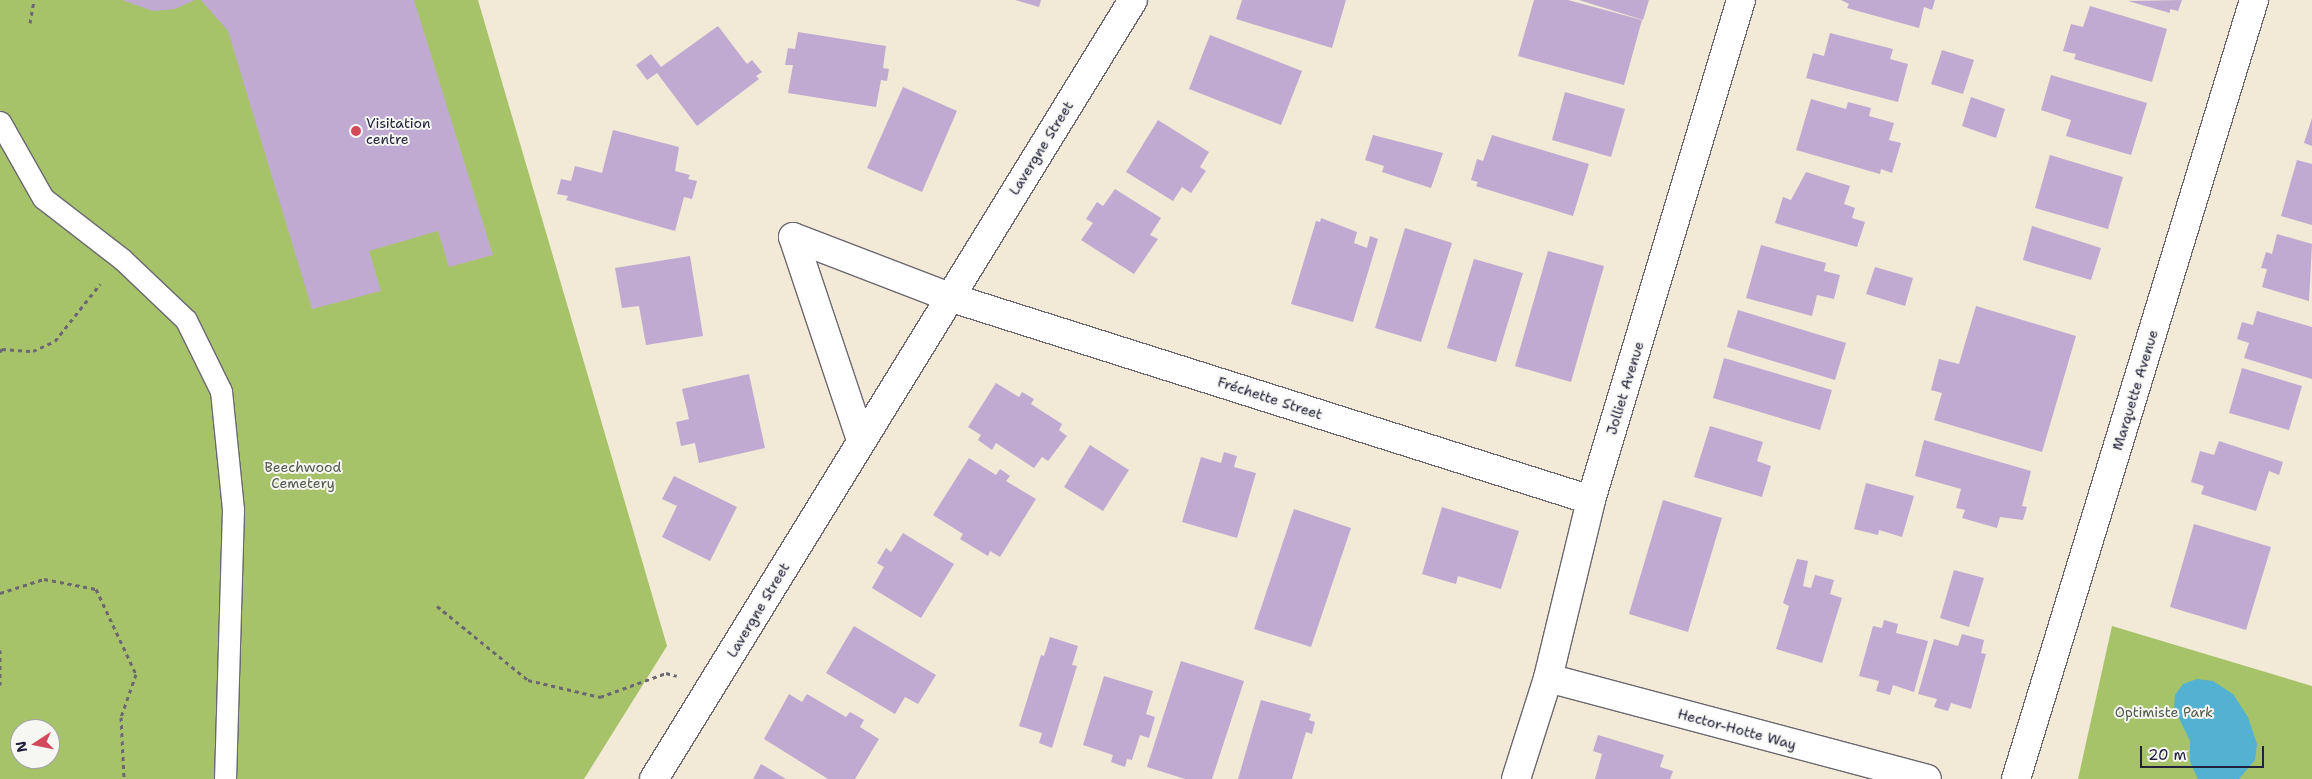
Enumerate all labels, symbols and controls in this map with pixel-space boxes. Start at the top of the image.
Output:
street label: Lavergne Street [1005,98,1077,198]
place label: Visitation centre [366,115,430,148]
marker: Visitation centre [350,125,362,137]
street label: Marquette Avenue [2109,328,2161,452]
street label: Jolliet Avenue [1603,339,1647,437]
street label: Fréchette Street [1215,373,1325,423]
park label: Beechwood Cemetery [265,459,341,492]
street label: Lavergne Street [723,560,793,660]
park label: Optimiste Park [2115,704,2213,720]
street label: Hector-Hotte Way [1676,705,1798,753]
north arrow [10,719,60,769]
scale bar [2142,736,2266,768]
text: N [11,740,31,754]
text: 20 m [2148,745,2187,765]

